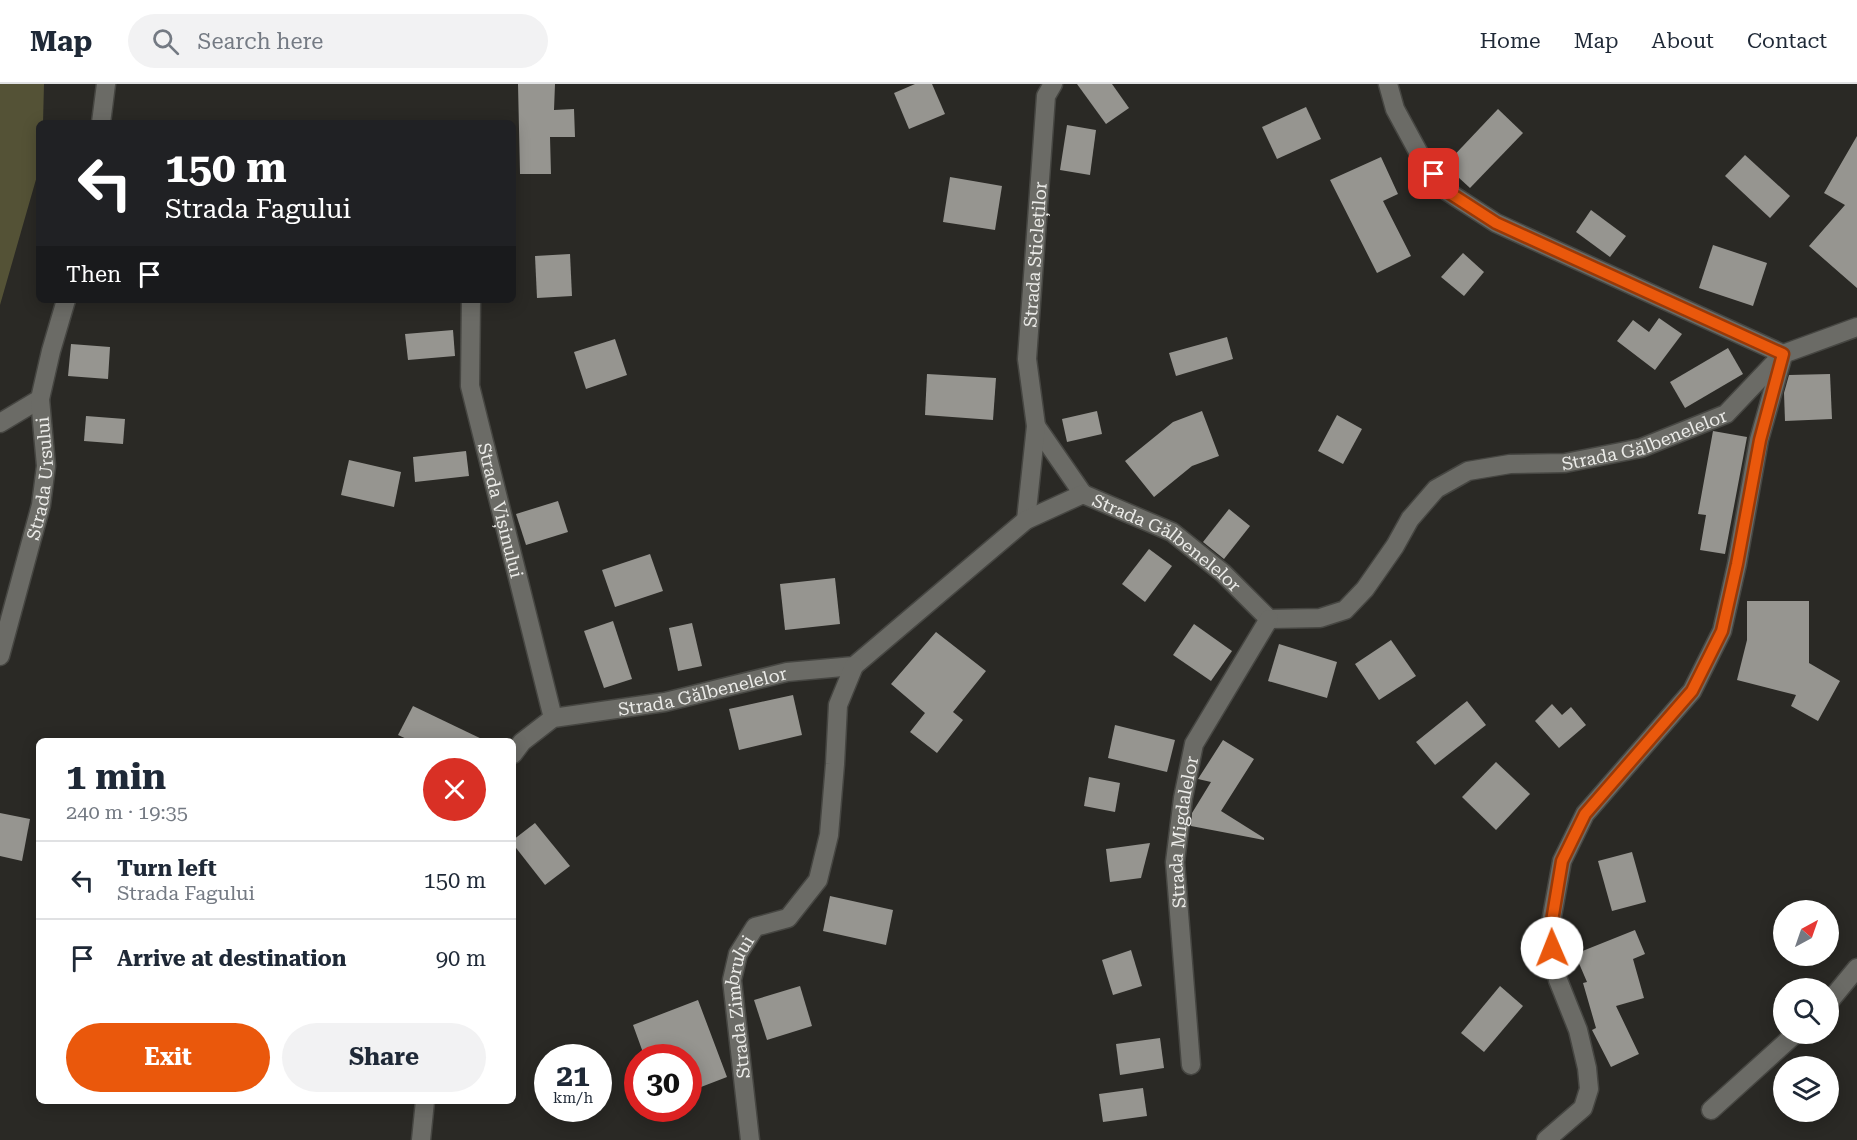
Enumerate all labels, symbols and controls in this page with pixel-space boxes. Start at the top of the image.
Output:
search box [128,14,548,68]
text: Map [30,25,92,58]
icon: search [149,25,182,58]
text: Search here [197,29,323,54]
text: Home [1480,29,1541,53]
text: Map [1574,29,1619,53]
text: About [1652,29,1714,53]
text: Contact [1747,29,1827,53]
text: 150 m [165,143,287,192]
icon: left [66,144,144,222]
pin [1408,148,1459,199]
icon: arrive [1417,157,1450,190]
street label: Strada Sticleților [1019,181,1050,328]
text: Strada Fagului [165,193,351,225]
icon: arrive [133,258,166,291]
text: Then [66,262,121,287]
street label: Strada Gălbenelelor [1560,404,1730,474]
street label: Strada Ursului [22,416,56,542]
street label: Strada Vișinului [474,440,528,580]
street label: Strada Gălbenelelor [1089,489,1246,596]
street label: Strada Gălbenelelor [617,662,789,719]
street label: Strada Migdalelor [1165,754,1202,909]
text: 1 min [66,756,166,798]
button: close [423,758,486,821]
text: 240 m · 19:35 [66,800,188,824]
text: Turn left [117,856,217,881]
icon: left [66,864,99,897]
text: 150 m [423,868,486,893]
text: Strada Fagului [117,881,255,905]
north arrow [1773,900,1839,966]
map controls [1773,900,1839,1122]
position arrow [1520,916,1584,980]
street label: Strada Zimbrului [721,931,758,1080]
icon: arrive [66,942,99,975]
text: Arrive at destination [117,946,346,971]
text: 90 m [436,946,486,971]
button: search [1773,978,1839,1044]
button: Exit [66,1023,270,1092]
button: Share [282,1023,486,1092]
speed limit sign: 30 [624,1044,702,1122]
button: layers [1773,1056,1839,1122]
text: 21 [556,1058,590,1093]
text: km/h [553,1089,593,1107]

